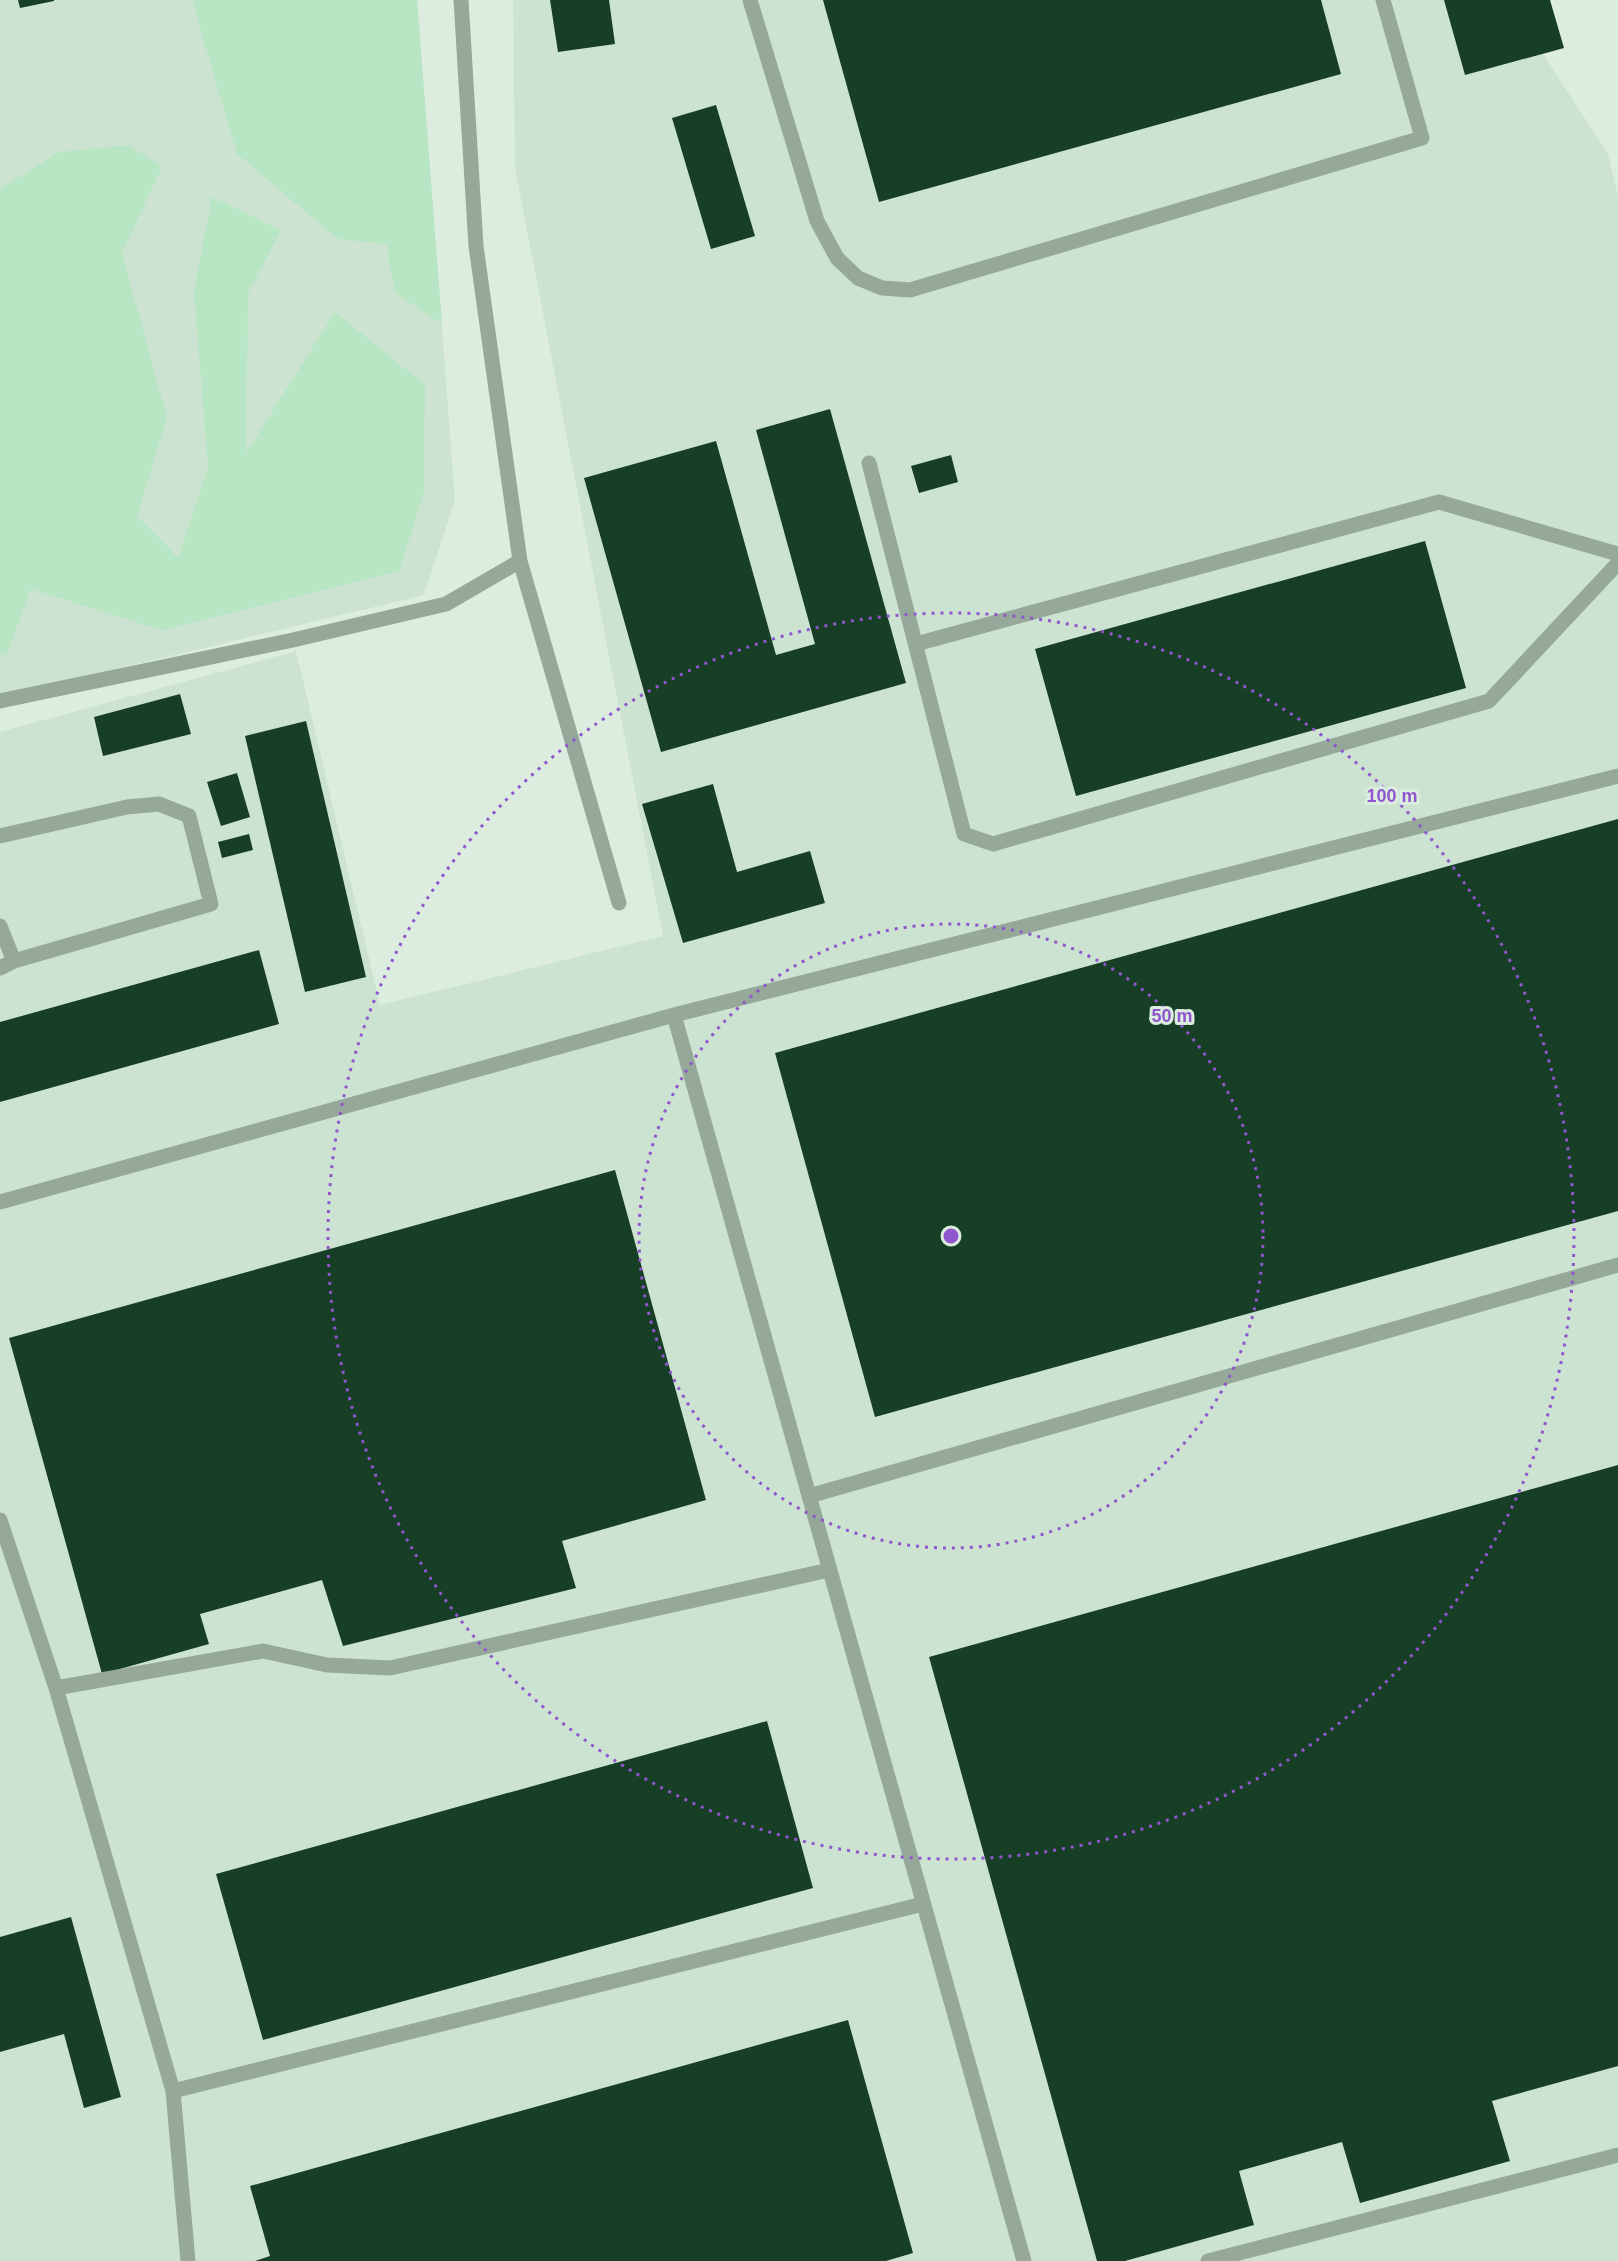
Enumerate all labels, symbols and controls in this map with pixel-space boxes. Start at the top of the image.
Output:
text: 100 m [1366,786,1418,806]
text: 50 m [1151,1006,1193,1026]
centre of rings [941,1226,961,1246]

